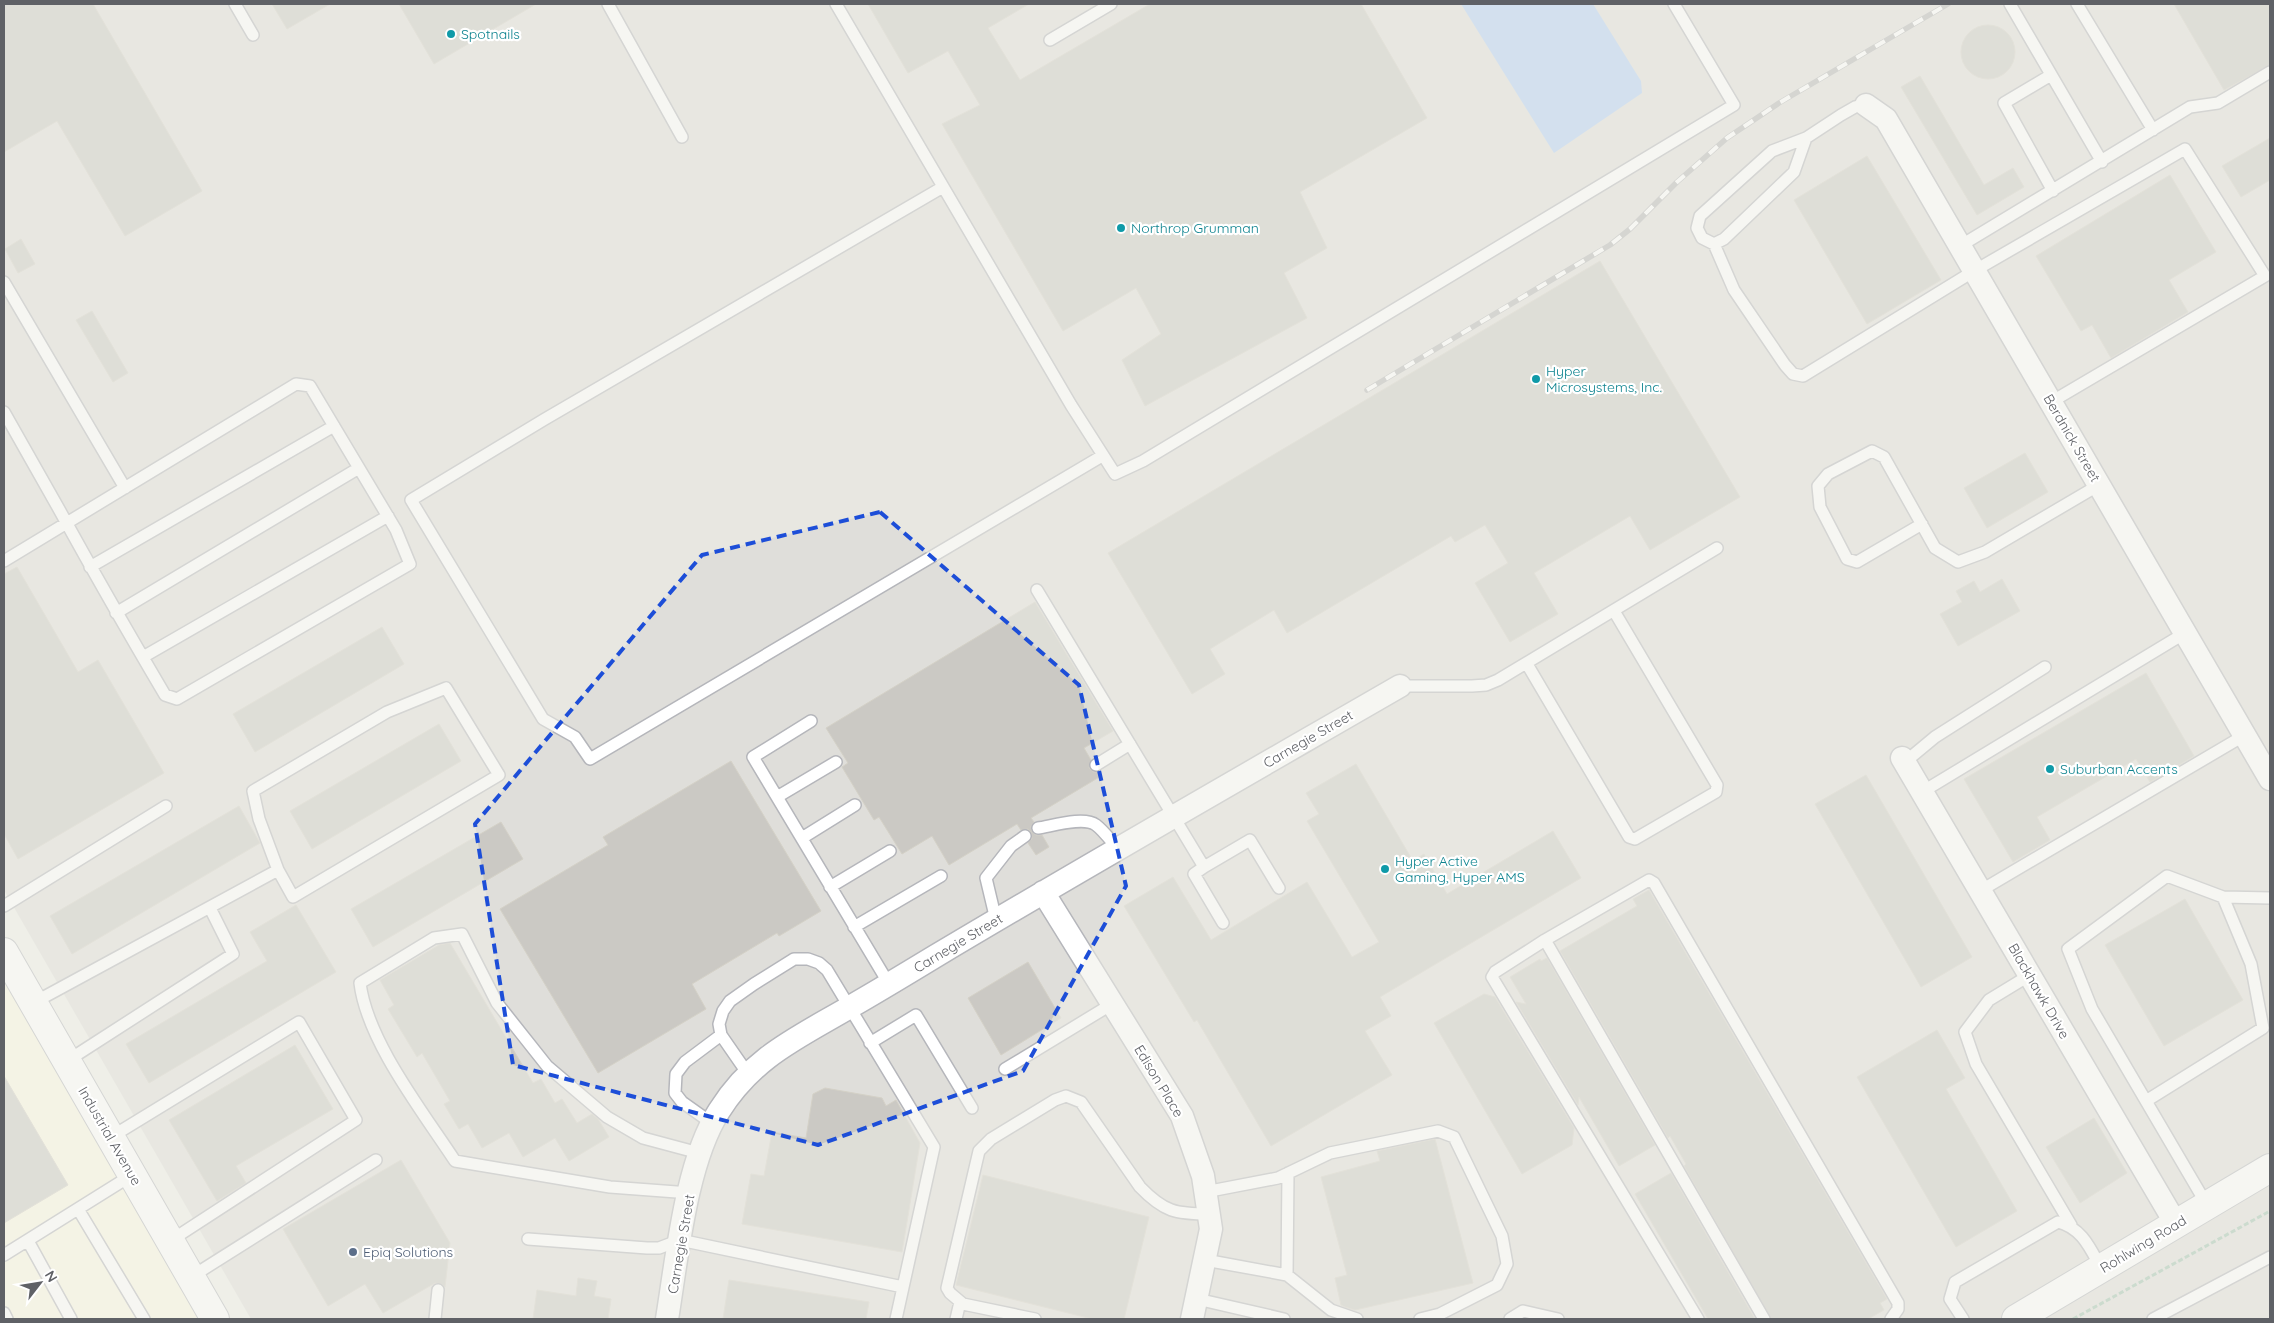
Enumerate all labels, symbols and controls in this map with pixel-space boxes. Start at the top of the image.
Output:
place label: Spotnails [461,25,520,43]
marker: Spotnails [445,28,457,40]
place label: Northrop Grumman [1131,219,1259,237]
marker: Northrop Grumman [1115,222,1127,234]
place label: Hyper Microsystems, Inc. [1546,362,1662,396]
marker: Hyper Microsystems, Inc. [1530,373,1542,385]
street label: Berdnick Street [2040,391,2105,485]
street label: Carnegie Street [1260,706,1356,772]
place label: Suburban Accents [2060,760,2178,778]
marker: Suburban Accents [2044,763,2056,775]
place label: Hyper Active Gaming, Hyper AMS [1395,852,1525,886]
marker: Hyper Active Gaming, Hyper AMS [1379,863,1391,875]
street label: Carnegie Street [910,909,1006,977]
street label: Blackhawk Drive [2004,940,2074,1042]
street label: Edison Place [1130,1041,1188,1121]
street label: Industrial Avenue [74,1083,146,1189]
street label: Carnegie Street [663,1193,699,1295]
street label: Rohlwing Road [2097,1211,2189,1277]
place label: Epiq Solutions [363,1243,453,1261]
marker: Epiq Solutions [347,1246,359,1258]
north arrow [15,1258,65,1308]
text: N [41,1267,62,1285]

